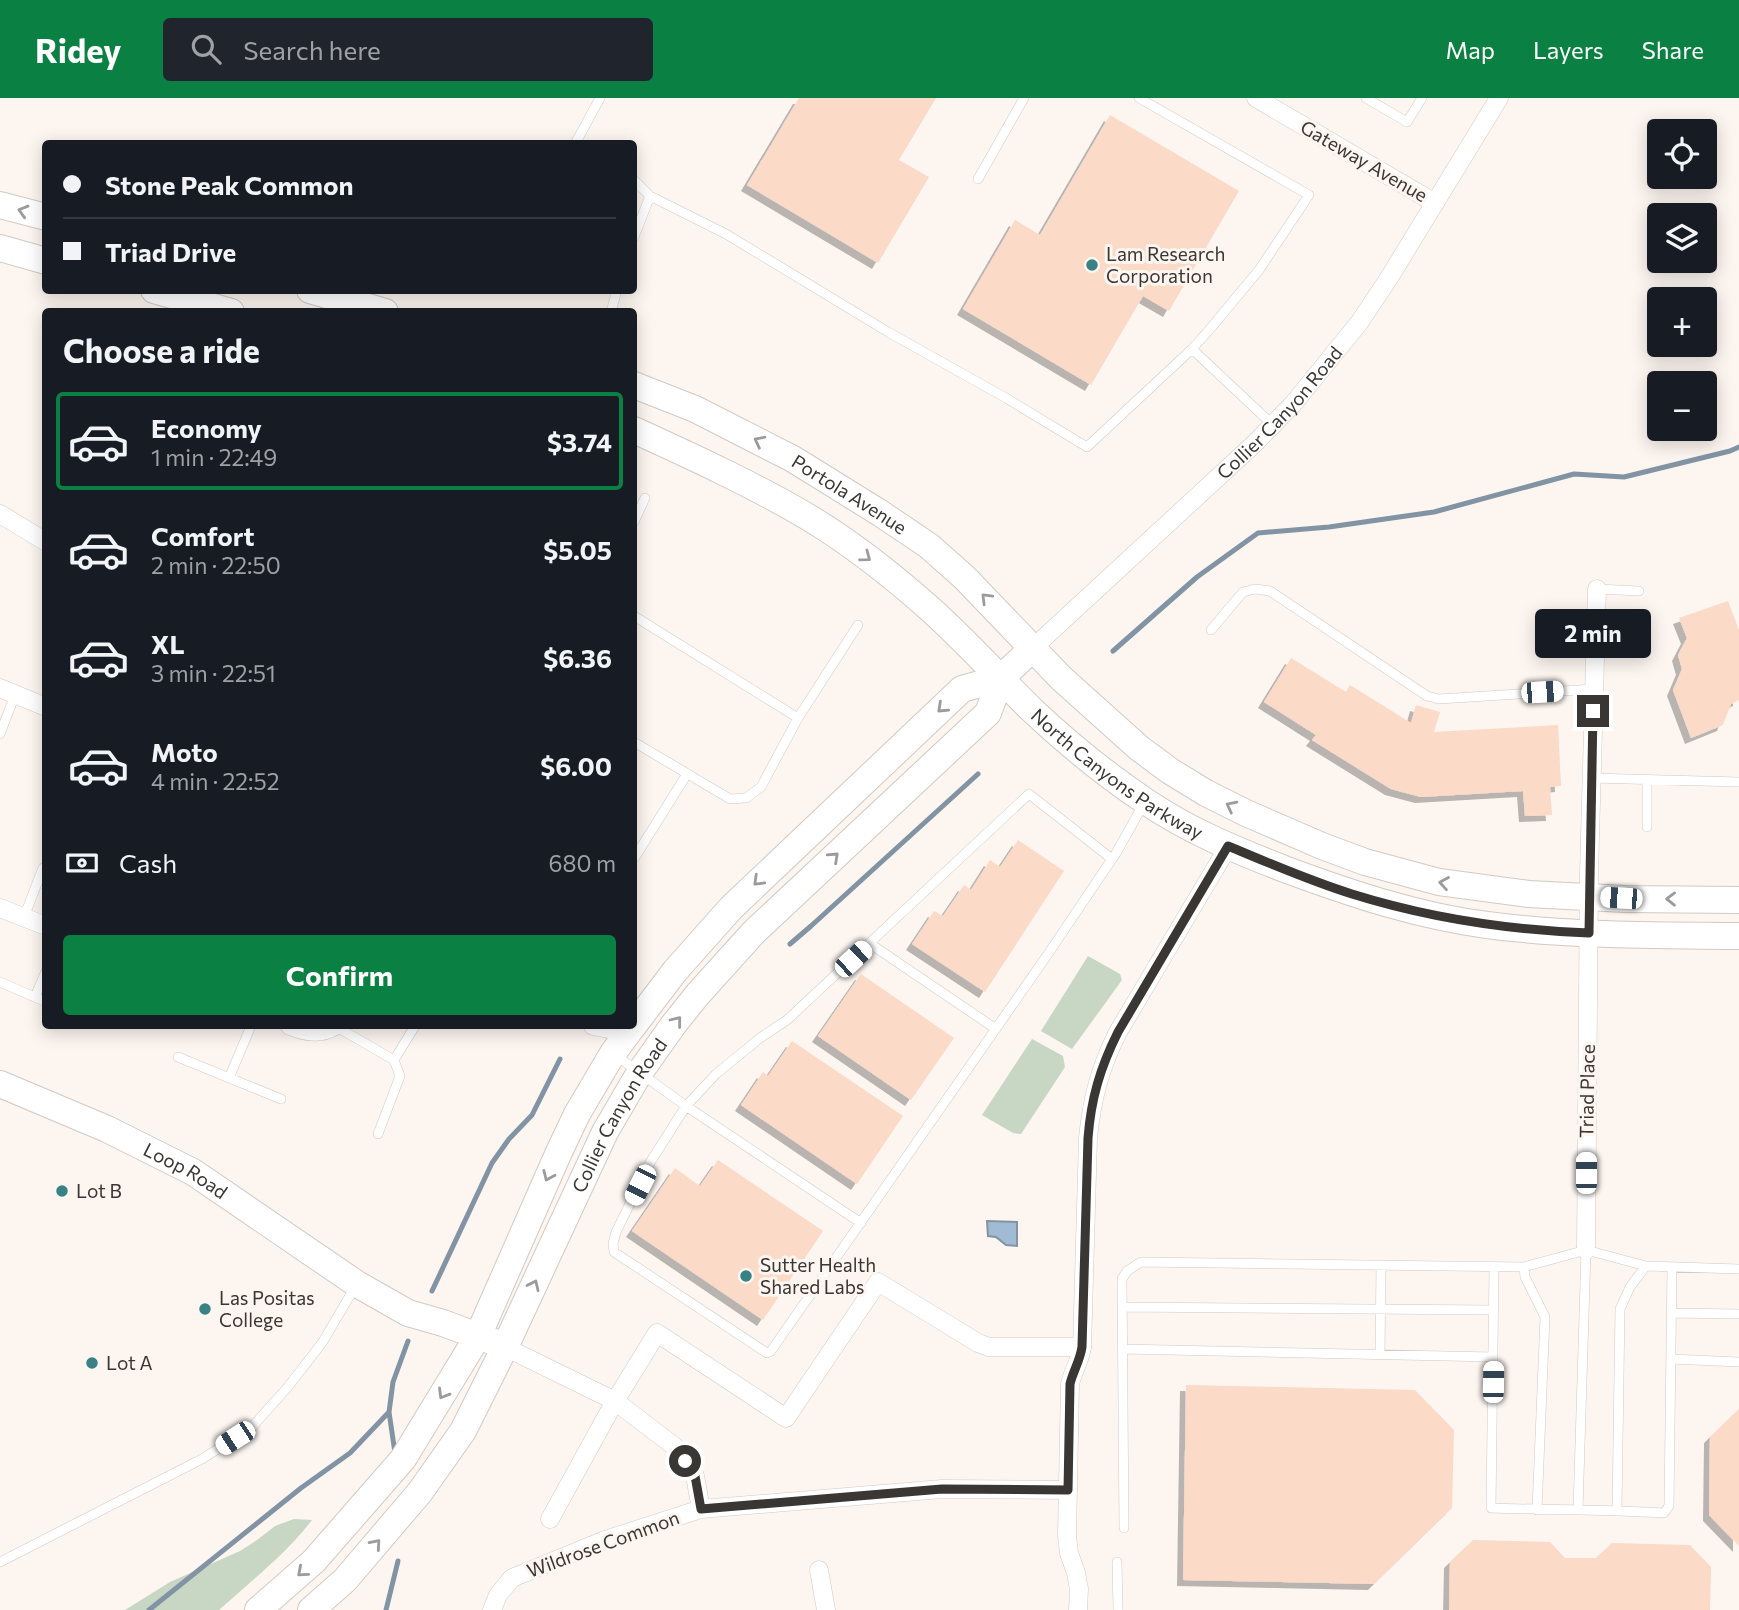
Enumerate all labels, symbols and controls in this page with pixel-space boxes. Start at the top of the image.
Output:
search box [163,18,653,81]
text: Ridey [35,29,121,70]
icon: search [187,30,225,68]
text: Search here [243,34,381,65]
text: Map [1446,35,1495,64]
text: Layers [1533,35,1604,64]
text: Share [1642,35,1704,64]
street label: Gateway Avenue [1297,115,1432,206]
map controls [1647,119,1717,441]
button: locate [1647,119,1717,189]
text: Stone Peak Common [105,169,354,200]
button: layers [1647,203,1717,273]
one-way arrow [17,205,29,219]
text: Triad Drive [105,236,236,267]
place label: Lam Research Corporation [1106,242,1225,287]
marker: Lam Research Corporation [1084,257,1100,273]
button: + [1647,287,1717,357]
text: Choose a ride [63,330,260,370]
street label: Collier Canyon Road [1212,341,1346,484]
button: − [1647,371,1717,441]
icon: car [67,410,130,473]
text: Economy [151,412,262,443]
text: $3.74 [547,426,612,457]
one-way arrow [754,436,767,450]
text: 1 min · 22:49 [151,443,277,471]
street label: Portola Avenue [788,449,911,539]
icon: car [67,518,130,581]
text: Comfort [151,520,254,551]
text: $5.05 [543,534,612,565]
one-way arrow [858,549,870,562]
text: 2 min · 22:50 [151,551,281,579]
one-way arrow [981,594,994,607]
callout: 2 min [1535,610,1651,658]
text: 2 min [1564,619,1622,647]
icon: car [67,626,130,689]
text: XL [151,628,185,659]
text: $6.36 [543,642,612,673]
text: 3 min · 22:51 [151,659,276,687]
car [1521,680,1564,704]
route end [1577,695,1609,727]
one-way arrow [937,700,950,713]
street label: North Canyons Parkway [1027,703,1207,844]
icon: car [67,734,130,797]
text: Moto [151,736,218,767]
text: $6.00 [540,750,612,781]
text: 4 min · 22:52 [151,767,280,795]
one-way arrow [1226,800,1238,814]
icon: cash [63,844,101,882]
text: Cash [119,847,177,878]
text: 680 m [549,849,616,877]
one-way arrow [826,853,839,865]
one-way arrow [753,873,766,886]
one-way arrow [1438,876,1450,891]
car [1600,886,1643,910]
one-way arrow [1665,891,1676,907]
button: Confirm [63,935,616,1015]
car [831,937,876,981]
one-way arrow [668,1016,681,1029]
street label: Collier Canyon Road [567,1033,671,1196]
street label: Triad Place [1574,1044,1599,1138]
street label: Loop Road [140,1137,232,1203]
car [1576,1152,1597,1194]
car [622,1162,659,1208]
one-way arrow [542,1169,556,1181]
place label: Lot B [76,1179,122,1202]
marker: Lot B [54,1183,70,1199]
place label: Sutter Health Shared Labs [760,1253,876,1298]
marker: Sutter Health Shared Labs [738,1268,754,1284]
one-way arrow [526,1280,540,1292]
place label: Las Positas College [219,1286,315,1331]
marker: Las Positas College [197,1301,213,1317]
place label: Lot A [106,1351,153,1374]
marker: Lot A [84,1355,100,1371]
car [1483,1361,1504,1403]
one-way arrow [438,1386,451,1399]
car [212,1418,259,1458]
route start [669,1445,701,1477]
street label: Wildrose Common [523,1505,682,1582]
one-way arrow [368,1539,380,1552]
one-way arrow [297,1563,310,1576]

